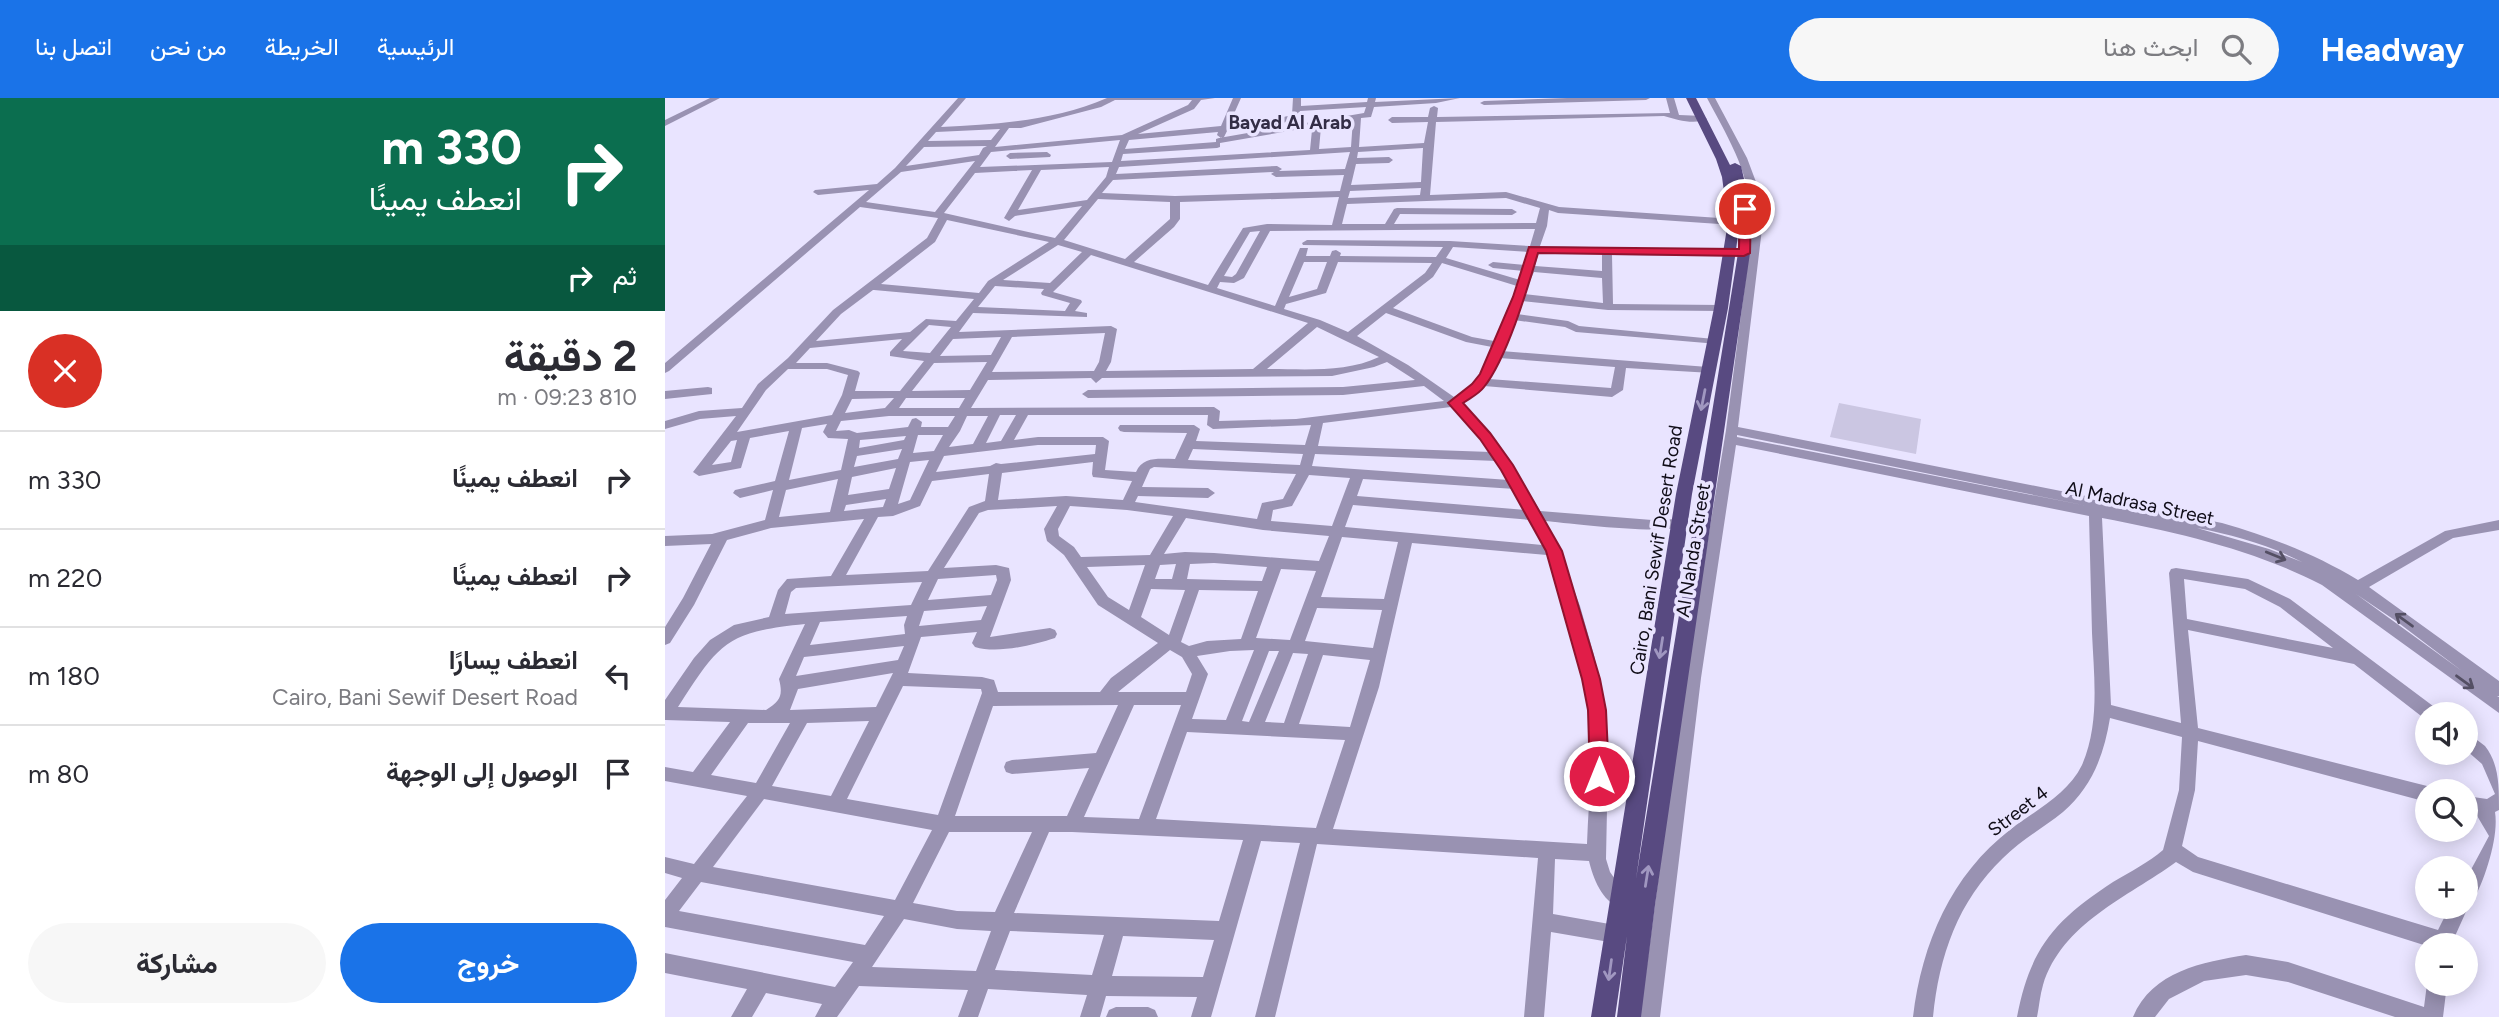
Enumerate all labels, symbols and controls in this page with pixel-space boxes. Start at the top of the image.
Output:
search box [1789,18,2279,81]
icon: search [2217,30,2255,68]
text: Headway [2321,30,2464,69]
text: ابحث هنا [2103,31,2199,63]
text: اتصل بنا [35,32,112,61]
text: من نحن [150,32,227,61]
text: الخريطة [265,32,339,61]
text: الرئيسية [377,32,454,61]
district label: Bayad Al Arab [1228,111,1352,134]
text: 330 m [381,117,522,176]
icon: right [546,126,637,217]
pin [1715,179,1775,239]
text: انعطف يمينًا [369,180,522,218]
icon: arrive [1726,190,1764,228]
icon: right [561,259,599,297]
text: ثم [613,260,637,292]
text: 2 دقيقة [504,331,637,382]
button: close [28,334,102,408]
text: 810 m · 09:23 [497,383,637,411]
one-way arrow [1695,388,1709,411]
street label: Cairo, Bani Sewif Desert Road [1625,423,1687,677]
icon: right [599,461,637,499]
text: انعطف يمينًا [452,462,578,494]
text: 330 m [28,464,102,496]
street label: Al Madrasa Street [2064,476,2216,530]
street label: Al Nahda Street [1671,481,1715,619]
one-way arrow [2265,550,2286,563]
icon: right [599,559,637,597]
text: انعطف يمينًا [452,560,578,592]
text: 220 m [28,562,102,594]
one-way arrow [2395,613,2414,628]
one-way arrow [1654,636,1667,659]
text: انعطف يسارًا [449,644,578,676]
icon: left [599,657,637,695]
text: 180 m [28,660,100,692]
one-way arrow [2455,674,2474,689]
text: Cairo, Bani Sewif Desert Road [272,683,578,711]
map controls [2415,702,2478,996]
button: sound [2415,702,2478,765]
position arrow [1562,739,1636,813]
icon: arrive [599,755,637,793]
text: الوصول إلى الوجهة [386,756,578,788]
text: 80 m [28,758,89,790]
button: search [2415,779,2478,842]
street label: Street 4 [1983,781,2053,841]
button: + [2415,856,2478,919]
one-way arrow [1641,866,1654,888]
button: مشاركة [28,923,326,1003]
button: خروج [340,923,637,1003]
button: − [2415,933,2478,996]
one-way arrow [1603,958,1616,981]

